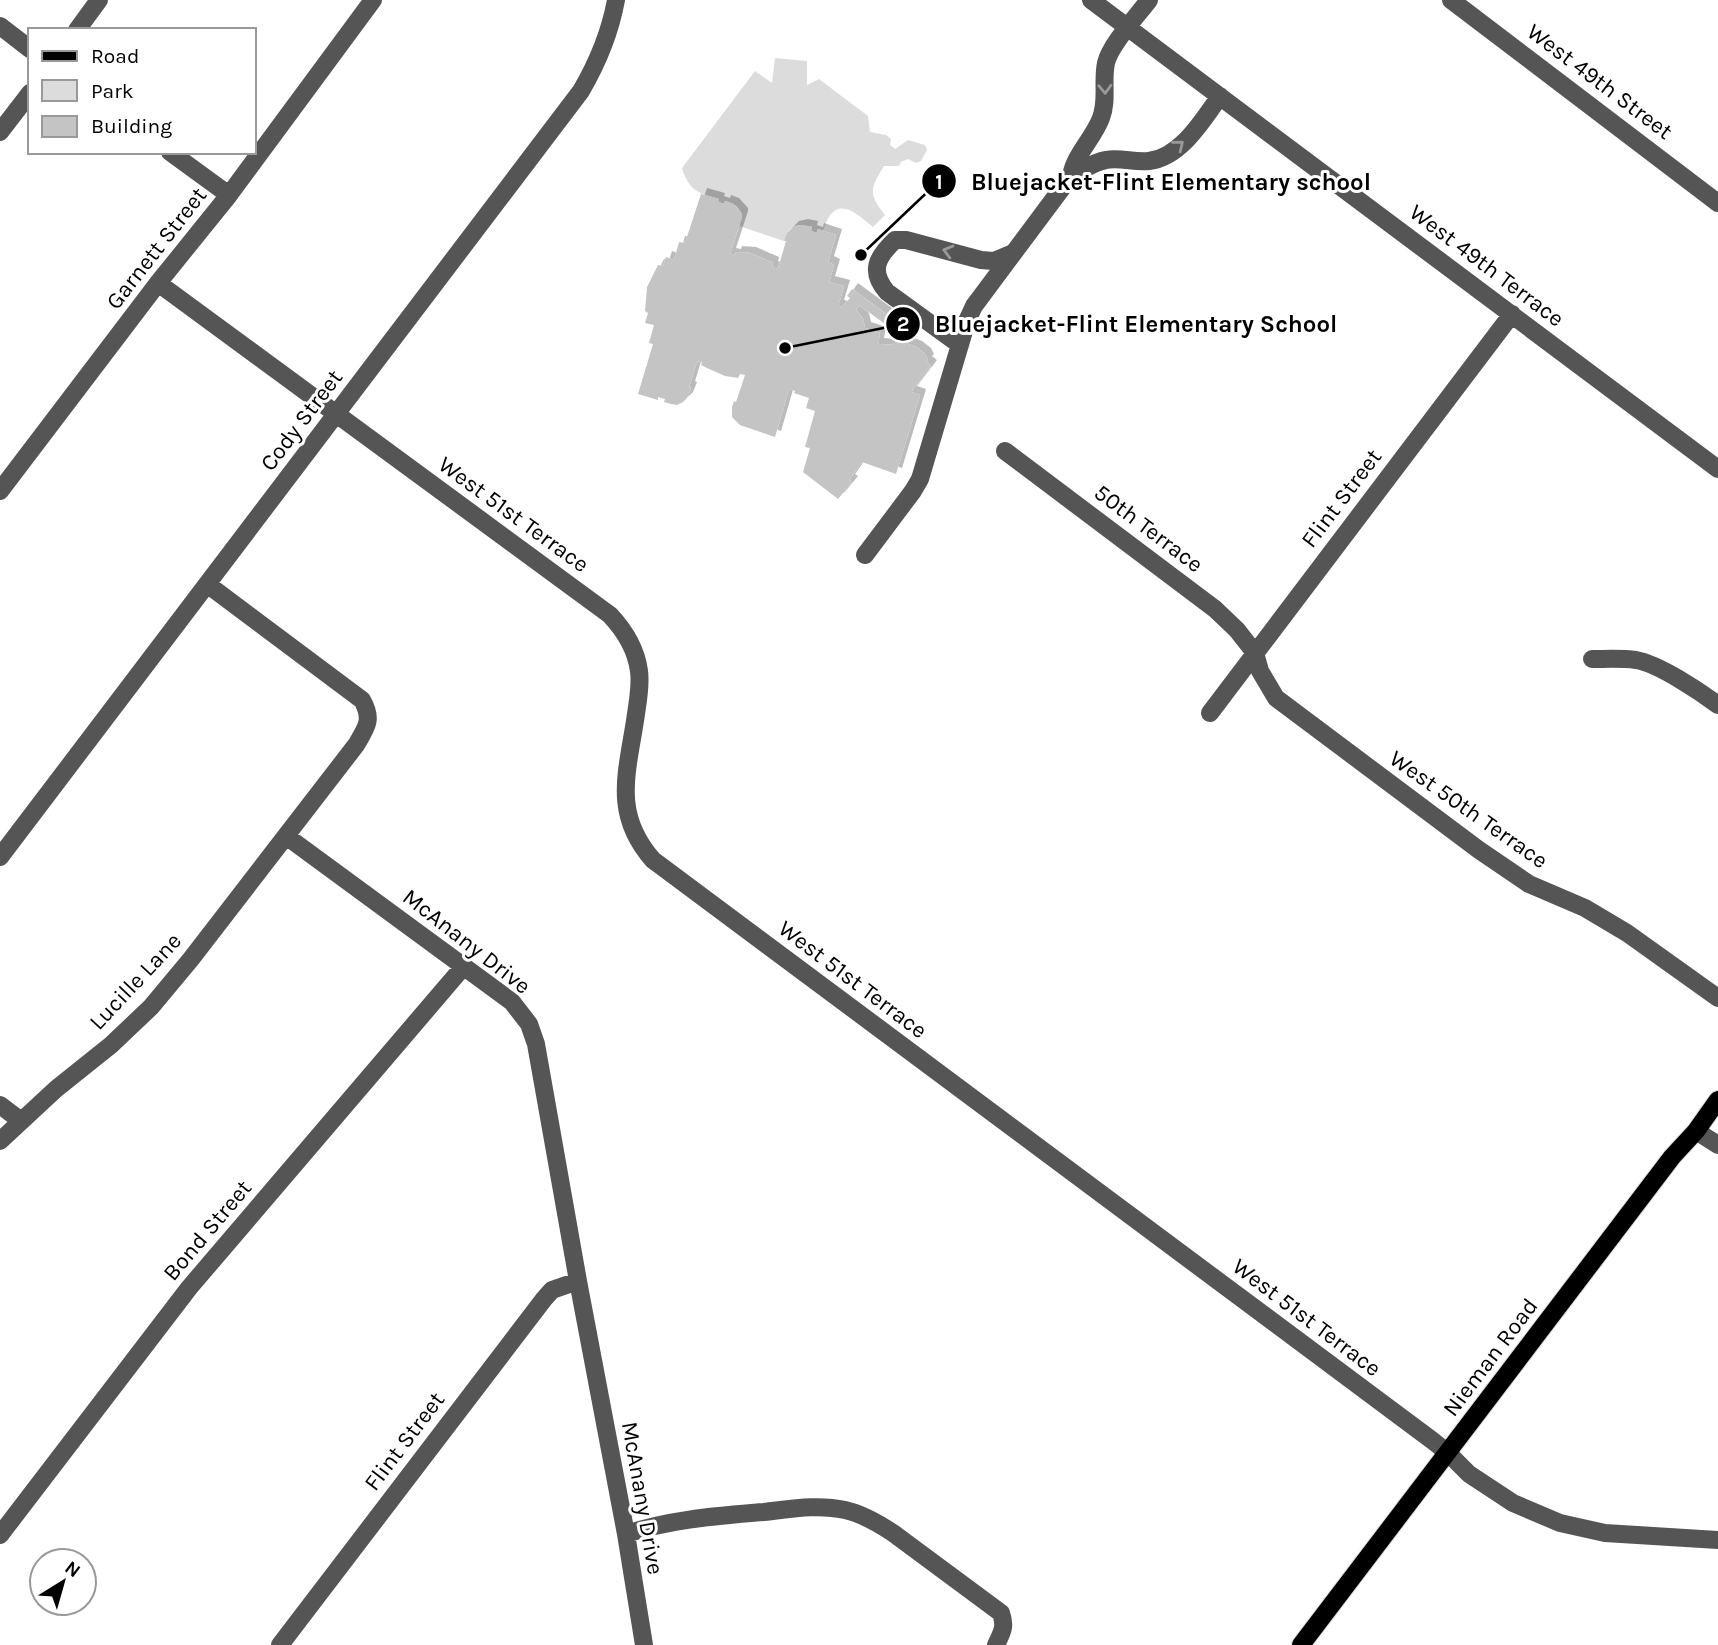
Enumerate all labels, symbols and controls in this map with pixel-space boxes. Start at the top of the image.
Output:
street label: West 49th Street [1522,18,1678,145]
legend [28,28,256,154]
text: Road [91,44,139,68]
text: Park [91,79,134,103]
one-way arrow [1097,84,1113,95]
text: Building [91,114,172,138]
one-way arrow [1171,141,1184,153]
callout: Bluejacket-Flint Elementary school [922,159,1385,204]
text: Bluejacket-Flint Elementary school [971,168,1371,196]
text: 1 [935,170,943,194]
street label: Garnett Street [100,182,213,315]
street label: West 49th Terrace [1404,198,1569,332]
one-way arrow [942,245,954,260]
callout: Bluejacket-Flint Elementary School [886,301,1351,346]
text: Bluejacket-Flint Elementary School [935,310,1337,338]
text: 2 [897,312,909,336]
street label: Cody Street [255,364,348,476]
street label: Flint Street [1296,443,1387,553]
street label: West 51st Terrace [433,451,594,578]
street label: 50th Terrace [1089,479,1208,578]
street label: West 50th Terrace [1384,745,1553,874]
street label: McAnany Drive [397,883,536,1000]
street label: West 51st Terrace [773,915,932,1044]
street label: Lucille Lane [84,927,187,1035]
street label: Bond Street [158,1174,257,1286]
street label: West 51st Terrace [1227,1253,1386,1382]
street label: Nieman Road [1437,1293,1544,1422]
street label: Flint Street [359,1386,450,1496]
street label: McAnany Drive [616,1419,669,1577]
north arrow [28,1547,98,1617]
text: N [61,1556,85,1582]

